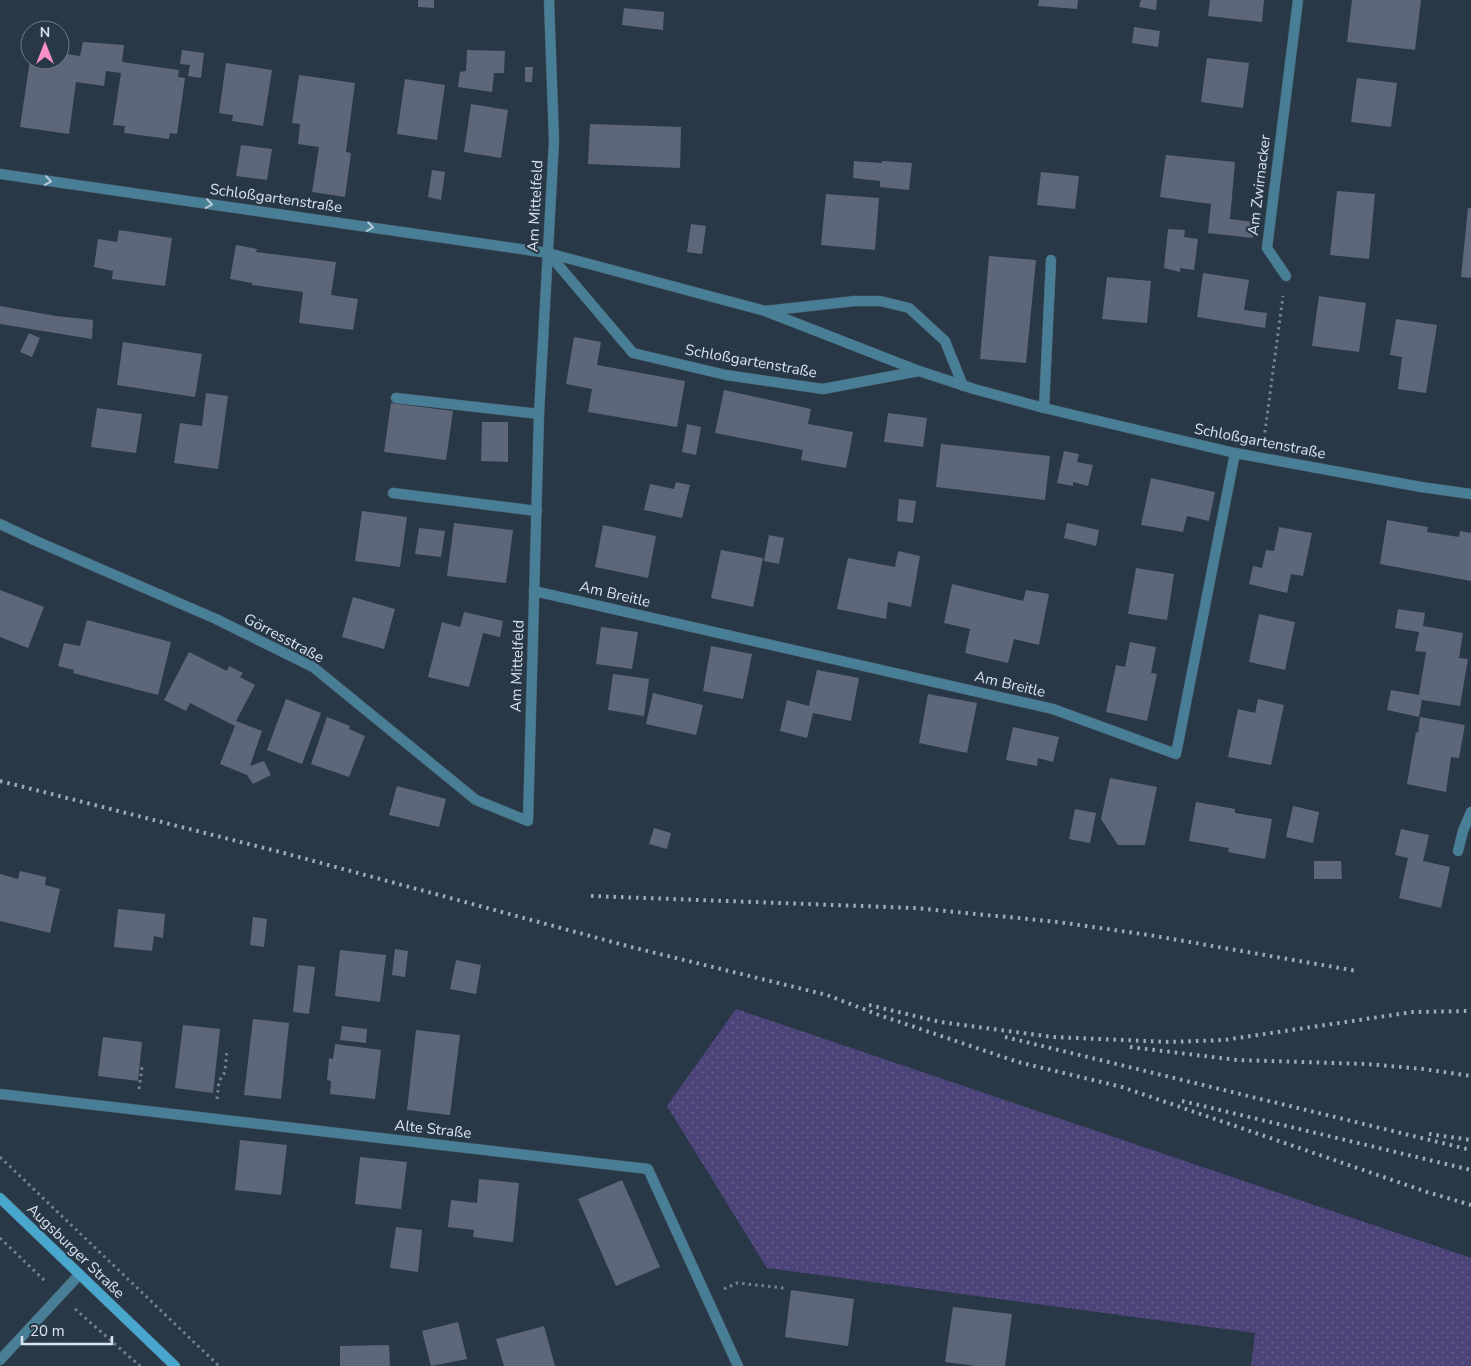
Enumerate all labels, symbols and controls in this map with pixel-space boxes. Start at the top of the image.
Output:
north arrow [20,20,70,70]
text: N [40,23,50,42]
street label: Am Zwirnacker [1243,133,1275,237]
street label: Am Mittelfeld [523,159,547,253]
one-way arrow [44,175,53,185]
street label: Schloßgartenstraße [208,179,344,217]
one-way arrow [205,198,213,209]
one-way arrow [366,221,374,232]
street label: Schloßgartenstraße [683,340,819,382]
street label: Schloßgartenstraße [1192,418,1328,464]
street label: Am Breitle [578,576,652,612]
street label: Görresstraße [240,609,328,667]
street label: Am Mittelfeld [505,619,529,713]
street label: Am Breitle [973,666,1047,702]
street label: Alte Straße [394,1115,472,1143]
street label: Augsburger Straße [23,1199,129,1303]
scale bar [22,1314,112,1346]
text: 20 m [30,1321,65,1341]

